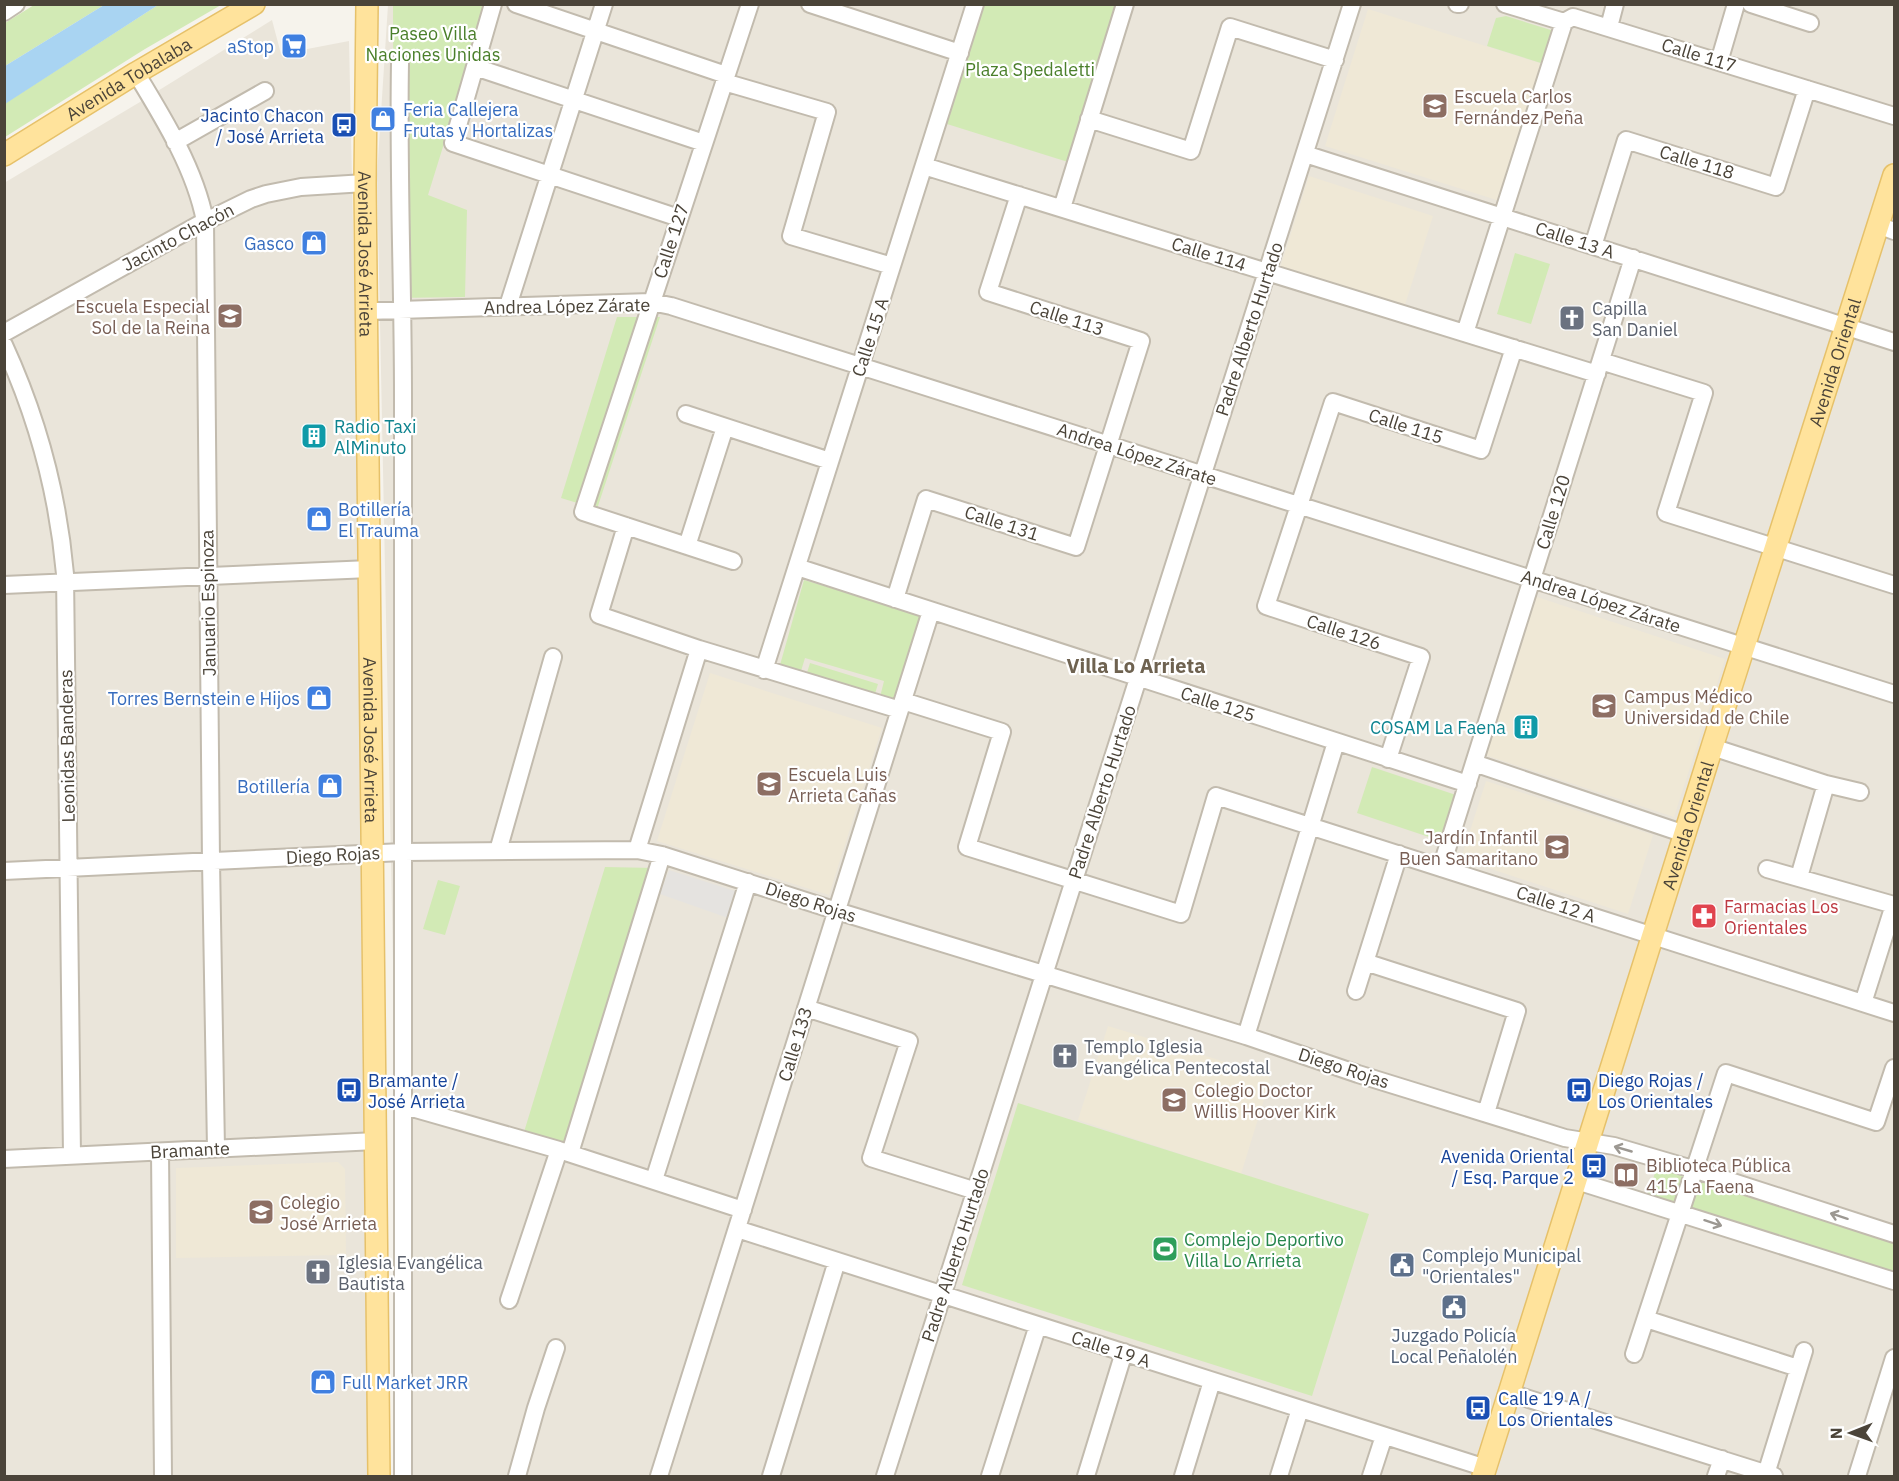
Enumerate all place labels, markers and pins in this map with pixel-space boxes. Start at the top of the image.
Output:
supermarket icon: aStop [279,31,309,61]
place label: aStop [227,35,274,58]
place label: Escuela Carlos Fernández Peña [1454,85,1584,129]
school or university icon: Escuela Carlos Fernández Peña [1420,91,1450,121]
place label: Feria Callejera Frutas y Hortalizas [403,98,553,142]
place label: Jacinto Chacon / José Arrieta [201,104,324,148]
shop icon: Feria Callejera Frutas y Hortalizas [368,104,398,134]
bus stop icon: Jacinto Chacon / José Arrieta [329,110,359,140]
shop icon: Gasco [299,228,329,258]
place label: Gasco [244,232,294,255]
place label: Escuela Especial Sol de la Reina [75,295,210,339]
place label: Capilla San Daniel [1592,297,1678,341]
school or university icon: Escuela Especial Sol de la Reina [215,301,245,331]
church icon: Capilla San Daniel [1557,303,1587,333]
place label: Radio Taxi AlMinuto [334,415,417,459]
building icon: Radio Taxi AlMinuto [299,421,329,451]
place label: Botillería El Trauma [338,498,419,542]
shop icon: Botillería El Trauma [304,504,334,534]
shop icon: Torres Bernstein e Hijos [304,683,334,713]
place label: Campus Médico Universidad de Chile [1624,685,1790,729]
place label: Torres Bernstein e Hijos [108,687,300,710]
school or university icon: Campus Médico Universidad de Chile [1589,691,1619,721]
building icon: COSAM La Faena [1511,712,1541,742]
place label: COSAM La Faena [1370,716,1506,739]
place label: Escuela Luis Arrieta Cañas [788,763,897,807]
school or university icon: Escuela Luis Arrieta Cañas [754,769,784,799]
shop icon: Botillería [315,771,345,801]
place label: Botillería [237,775,310,798]
place label: Jardín Infantil Buen Samaritano [1399,826,1538,870]
school or university icon: Jardín Infantil Buen Samaritano [1542,832,1572,862]
place label: Farmacias Los Orientales [1724,895,1839,939]
pharmacy icon: Farmacias Los Orientales [1689,901,1719,931]
place label: Templo Iglesia Evangélica Pentecostal [1084,1035,1270,1079]
church icon: Templo Iglesia Evangélica Pentecostal [1050,1041,1080,1071]
place label: Bramante / José Arrieta [368,1069,466,1113]
place label: Diego Rojas / Los Orientales [1598,1069,1713,1113]
bus stop icon: Bramante / José Arrieta [334,1075,364,1105]
bus stop icon: Diego Rojas / Los Orientales [1564,1075,1594,1105]
place label: Colegio Doctor Willis Hoover Kirk [1194,1079,1336,1123]
school or university icon: Colegio Doctor Willis Hoover Kirk [1159,1085,1189,1115]
place label: Avenida Oriental / Esq. Parque 2 [1440,1145,1574,1189]
bus stop icon: Avenida Oriental / Esq. Parque 2 [1579,1151,1609,1181]
place label: Biblioteca Pública 415 La Faena [1646,1154,1791,1198]
library icon: Biblioteca Pública 415 La Faena [1611,1160,1641,1190]
place label: Colegio José Arrieta [280,1191,378,1235]
school or university icon: Colegio José Arrieta [246,1197,276,1227]
place label: Complejo Deportivo Villa Lo Arrieta [1184,1228,1344,1272]
sports icon: Complejo Deportivo Villa Lo Arrieta [1150,1234,1180,1264]
place label: Complejo Municipal "Orientales" [1422,1244,1581,1288]
public building icon: Complejo Municipal "Orientales" [1387,1250,1417,1280]
place label: Iglesia Evangélica Bautista [338,1251,483,1295]
church icon: Iglesia Evangélica Bautista [303,1257,333,1287]
public building icon: Juzgado Policía Local Peñalolén [1439,1292,1469,1322]
place label: Juzgado Policía Local Peñalolén [1391,1324,1517,1368]
shop icon: Full Market JRR [308,1367,338,1397]
place label: Full Market JRR [342,1371,468,1394]
place label: Calle 19 A / Los Orientales [1498,1387,1613,1431]
bus stop icon: Calle 19 A / Los Orientales [1463,1393,1493,1423]

